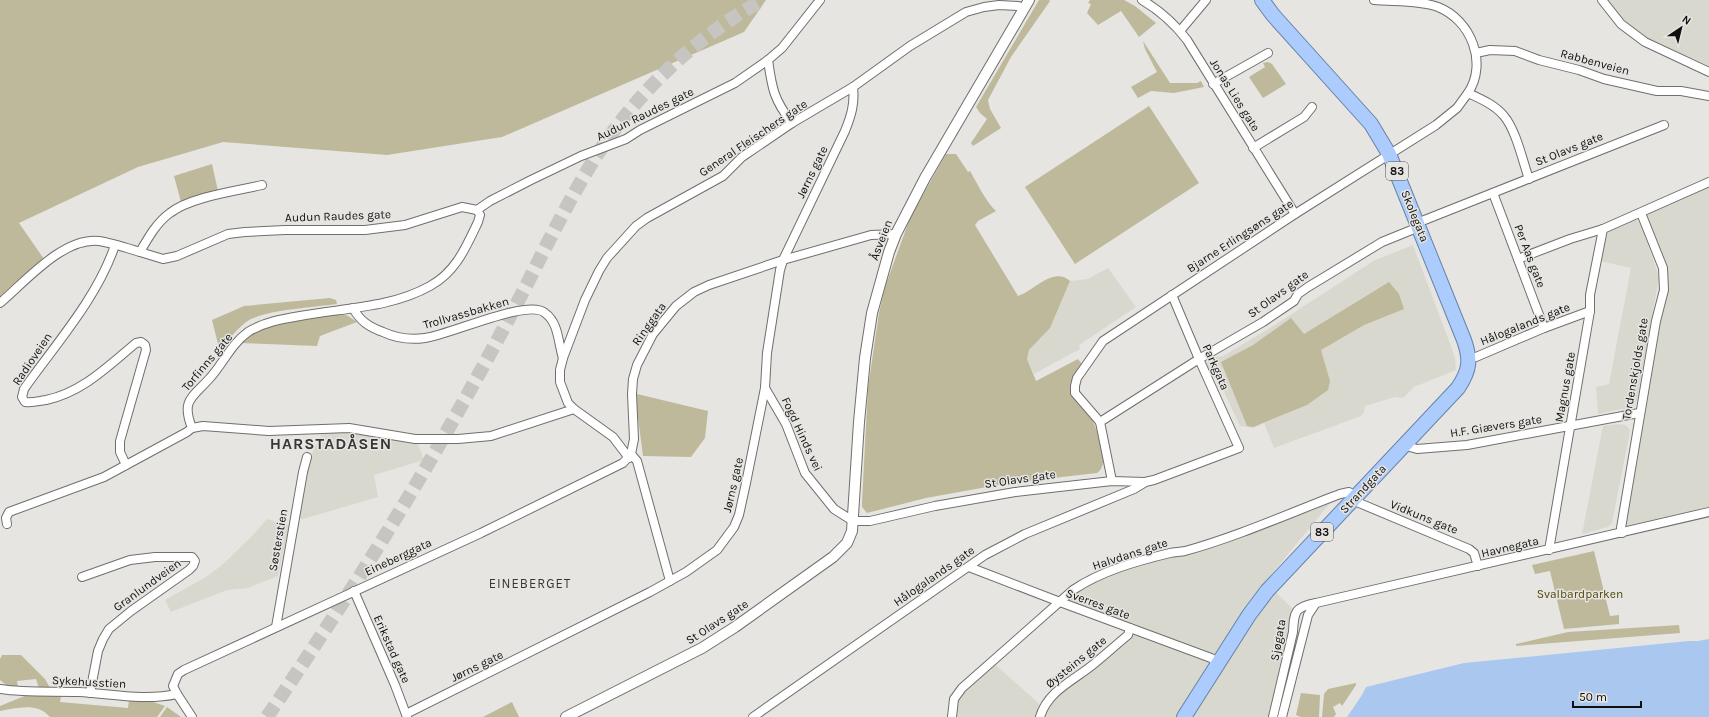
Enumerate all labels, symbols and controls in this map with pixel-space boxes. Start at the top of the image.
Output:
north arrow [1661,8,1701,48]
text: N [1679,13,1693,28]
street label: Rabbenveien [1559,46,1631,78]
street label: Jonas Lies gate [1207,56,1263,134]
street label: Audun Raudes gate [594,84,696,144]
street label: General Fleischers gate [696,97,810,179]
street label: St Olavs gate [1533,129,1605,169]
street label: Jørns gate [793,144,831,200]
road number: 83 [1386,162,1408,180]
street label: Skolegata [1398,188,1432,244]
street label: Bjarne Erlingsøns gate [1184,196,1296,276]
street label: Audun Raudes gate [285,207,391,225]
street label: Åsveien [867,218,895,262]
street label: Per Aas gate [1512,222,1548,290]
street label: St Olavs gate [1245,267,1311,321]
street label: Trollvassbakken [421,294,511,332]
street label: Ringgata [629,300,669,348]
street label: Hålogalands gate [1478,300,1572,348]
street label: Tordenskjolds gate [1619,317,1651,421]
street label: Radioveien [9,330,55,388]
street label: Torfinns gate [179,330,235,394]
street label: Parkgata [1200,342,1232,392]
street label: Magnus gate [1552,351,1578,423]
street label: Fogd Hinds vei [779,395,825,473]
street label: H.F. Giævers gate [1449,412,1543,440]
district label: HARSTADÅSEN [270,433,392,453]
street label: Jørns gate [720,456,746,514]
street label: Strandgata [1337,462,1389,516]
street label: St Olavs gate [984,467,1056,491]
street label: Vidkuns gate [1388,497,1460,537]
street label: Søsterstien [266,508,290,572]
road number: 83 [1311,523,1333,541]
street label: Havnegata [1480,534,1540,560]
street label: Eineberggata [362,535,434,579]
street label: Halvdans gate [1091,535,1169,573]
street label: Hålogalands gate [891,543,977,609]
street label: Granlundveien [110,556,184,614]
district label: EINEBERGET [489,576,571,591]
street label: Sverres gate [1064,586,1132,622]
park label: Svalbardparken [1537,587,1623,601]
street label: St Olavs gate [683,597,751,647]
street label: Erikstad gate [371,613,413,685]
street label: Sjøgata [1267,618,1289,662]
street label: Øysteins gate [1043,633,1109,691]
street label: Jørns gate [449,647,505,685]
street label: Sykehusstien [51,673,127,691]
scale bar [1573,683,1641,709]
text: 50 m [1579,690,1607,704]

